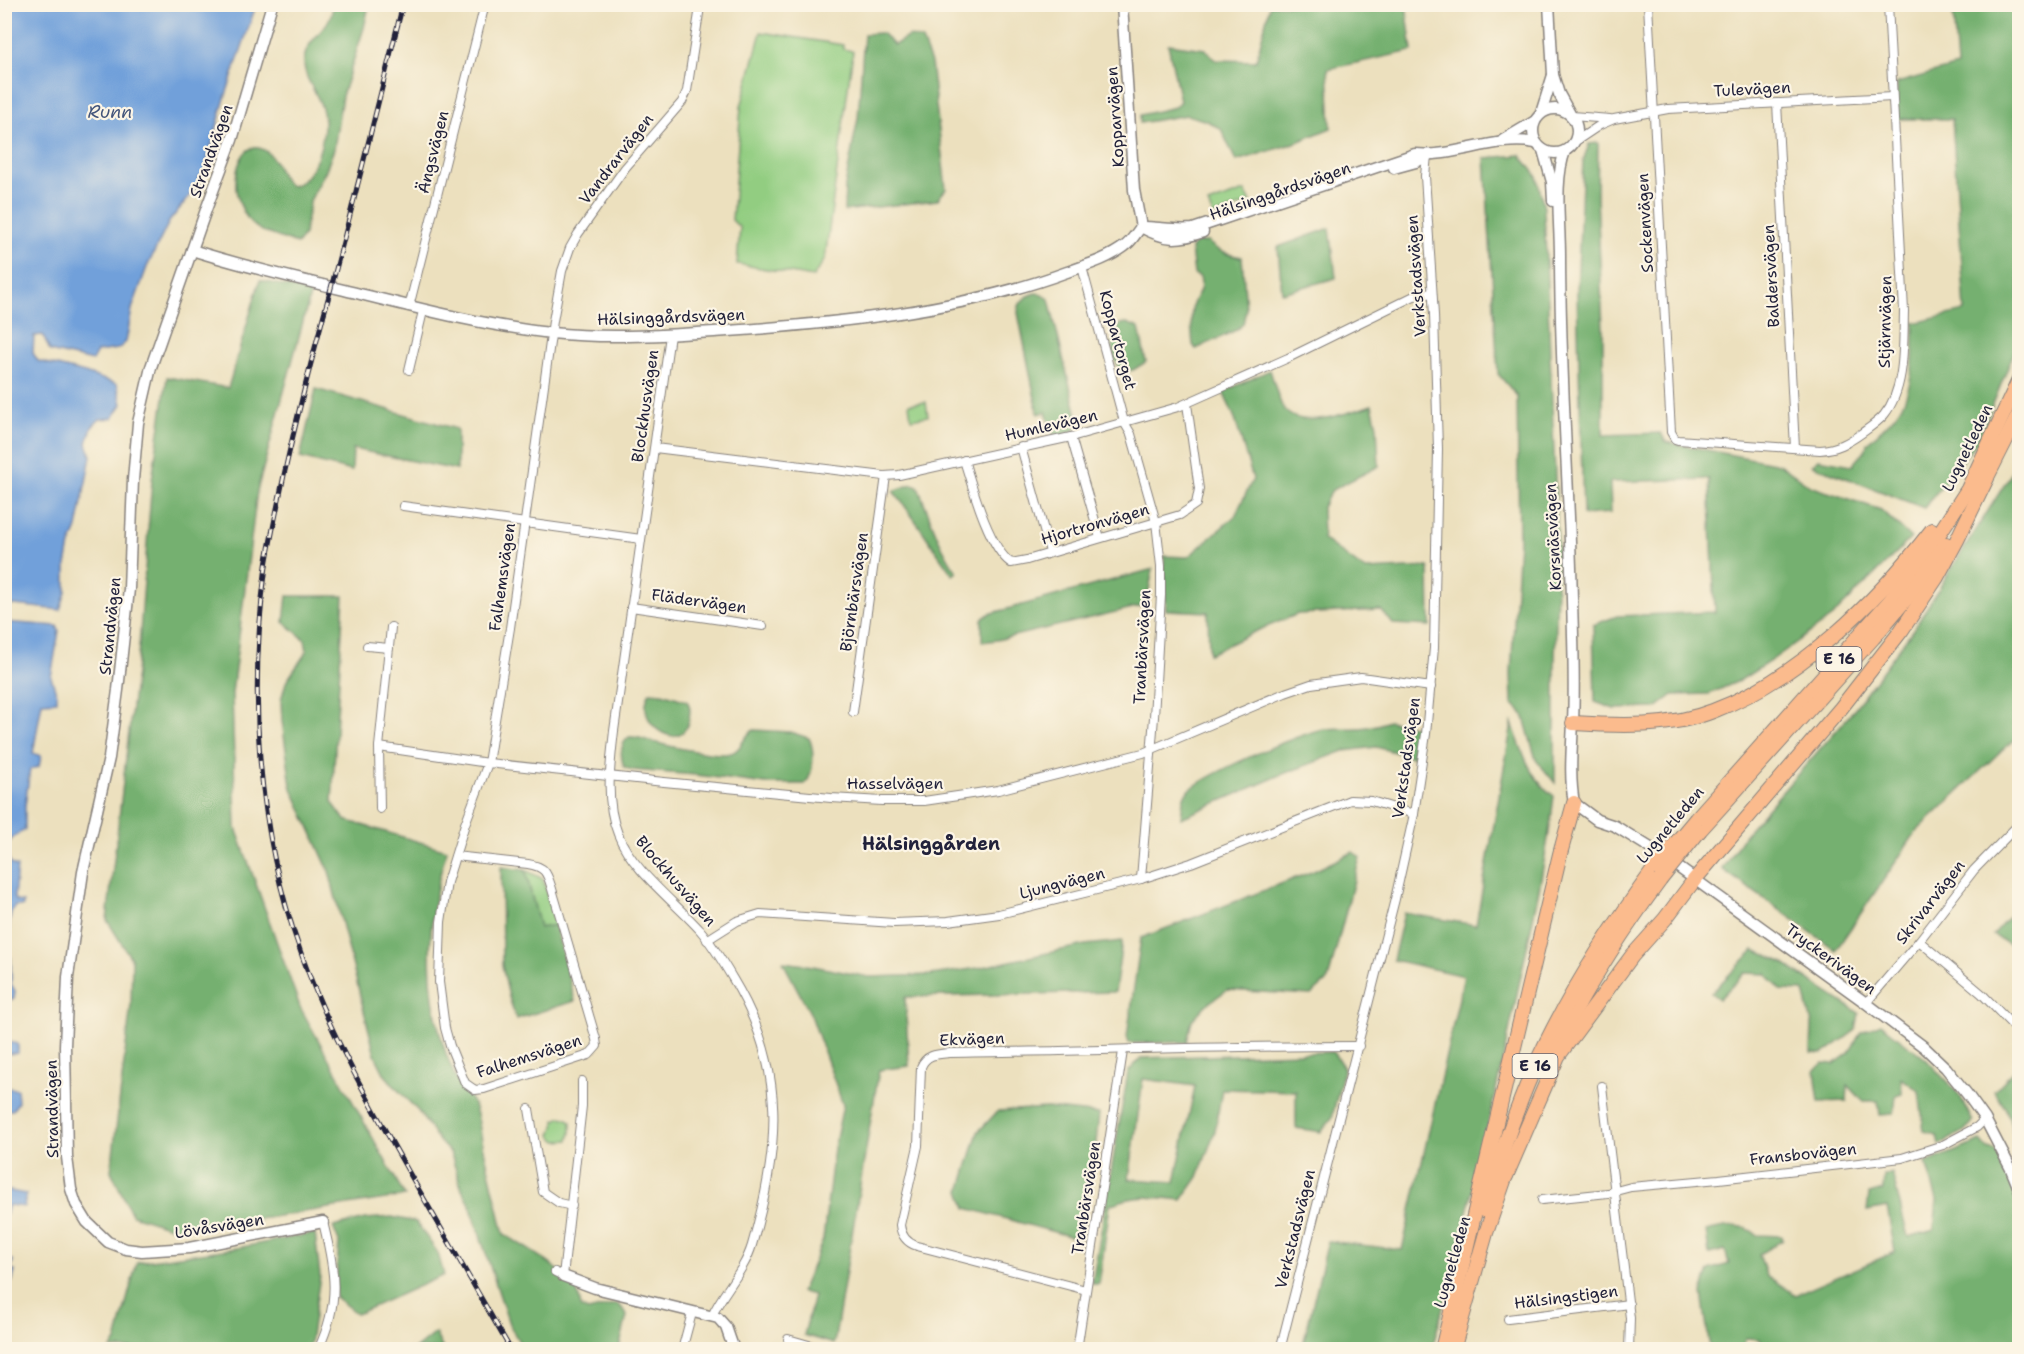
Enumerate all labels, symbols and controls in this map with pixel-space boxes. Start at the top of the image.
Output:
street label: Kopparvägen [1101,66,1129,168]
street label: Tulevägen [1713,76,1791,102]
water label: Runn [88,100,132,124]
street label: Strandvägen [184,101,238,201]
street label: Ängsvägen [413,108,454,196]
street label: Vandrarvägen [574,109,658,209]
street label: Hälsinggårdsvägen [1207,157,1354,225]
street label: Sockenvägen [1632,172,1658,273]
street label: Verkstadsvägen [1401,214,1431,338]
street label: Baldersvägen [1758,224,1784,328]
street label: Stjärnvägen [1874,275,1896,368]
street label: Koppartorget [1095,288,1141,392]
street label: Hälsinggårdsvägen [597,304,745,330]
street label: Blockhusvägen [627,348,663,464]
street label: Lugnetleden [1937,401,1997,495]
street label: Humlevägen [1003,404,1100,446]
street label: Korsnäsvägen [1540,483,1566,591]
street label: Hjortronvägen [1038,498,1152,549]
street label: Falhemsvägen [484,521,520,633]
street label: Björnbärsvägen [835,531,873,653]
street label: Strandvägen [94,576,126,676]
street label: Flädervägen [650,584,748,618]
street label: Tranbärsvägen [1129,589,1155,705]
road number: E 16 [1816,647,1862,671]
street label: Verkstadsvägen [1387,696,1425,820]
street label: Hasselvägen [847,773,943,794]
street label: Lugnetleden [1631,782,1709,868]
street label: Blockhusvägen [631,831,721,931]
district label: Hälsinggården [862,832,1000,856]
street label: Skrivarvägen [1891,856,1970,948]
street label: Ljungvägen [1017,862,1107,904]
street label: Tryckerivägen [1781,919,1881,999]
street label: Ekvägen [939,1027,1005,1051]
street label: Falhemsvägen [474,1029,584,1083]
road number: E 16 [1512,1054,1558,1078]
street label: Strandvägen [41,1060,63,1158]
street label: Fransbovägen [1749,1138,1858,1170]
street label: Tranbärsvägen [1067,1140,1105,1256]
street label: Verkstadsvägen [1270,1167,1320,1291]
street label: Lövåsvägen [173,1209,265,1243]
street label: Lugnetleden [1429,1213,1475,1310]
street label: Hälsingstigen [1513,1280,1619,1314]

